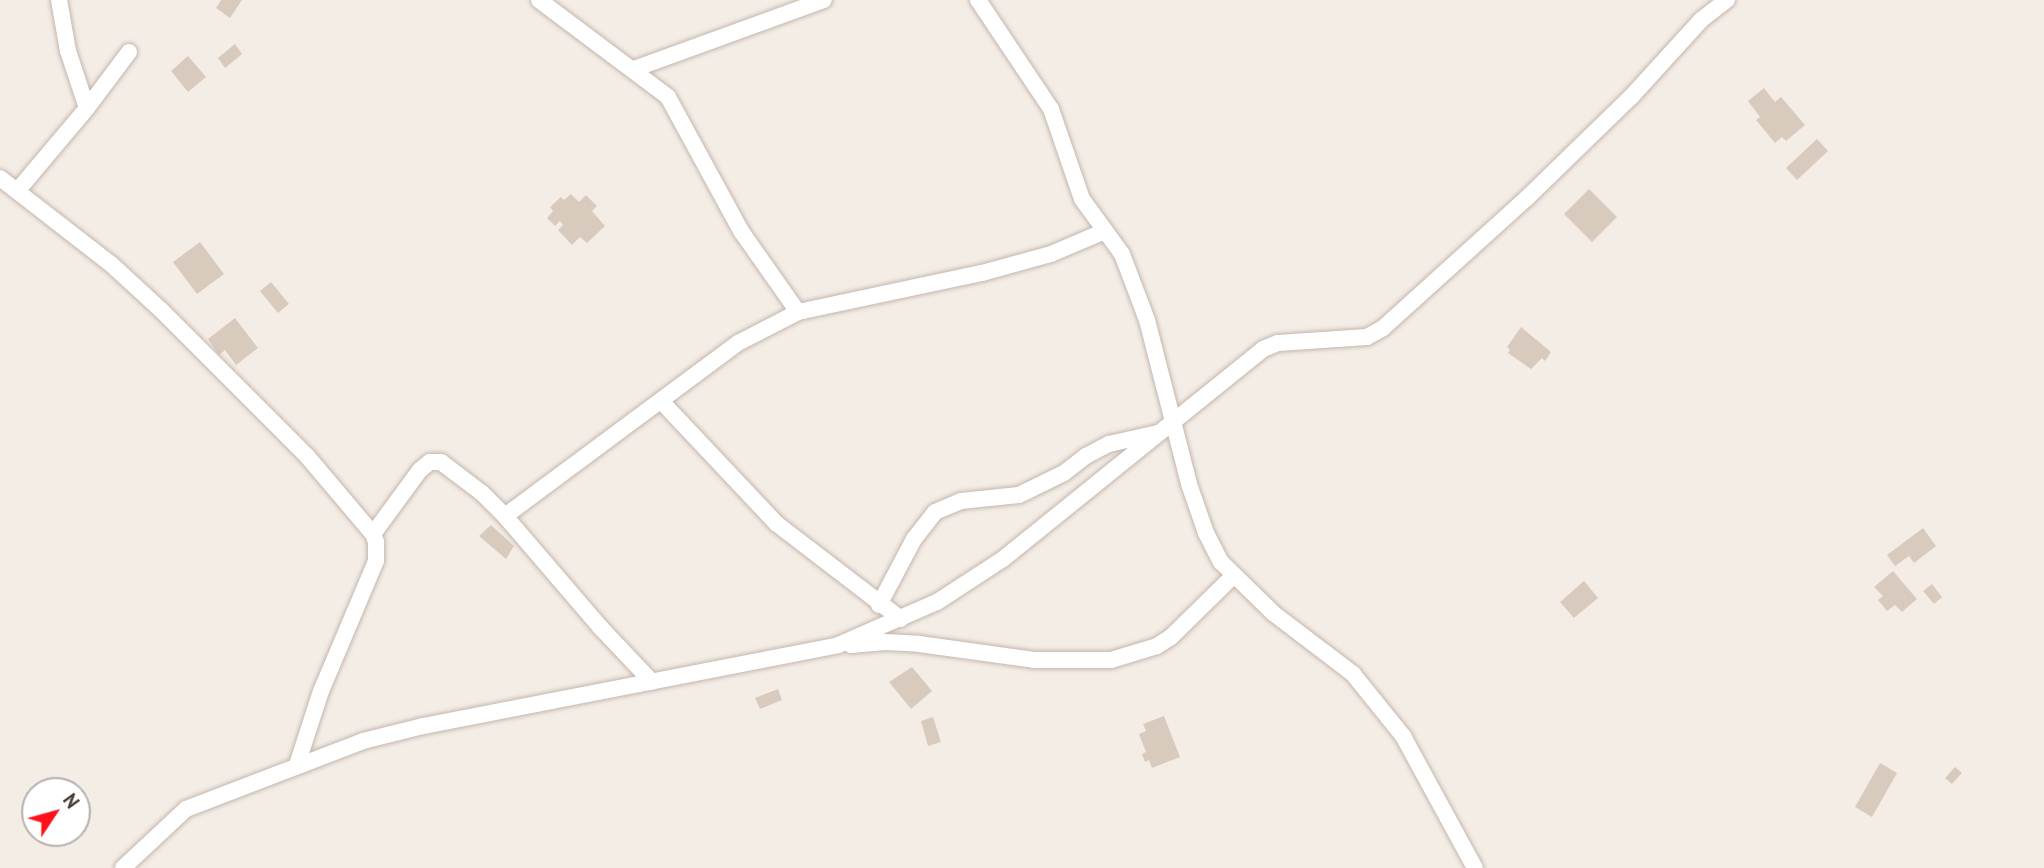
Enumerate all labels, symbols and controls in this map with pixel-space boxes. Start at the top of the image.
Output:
north arrow [21,777,91,847]
text: N [58,789,85,813]

